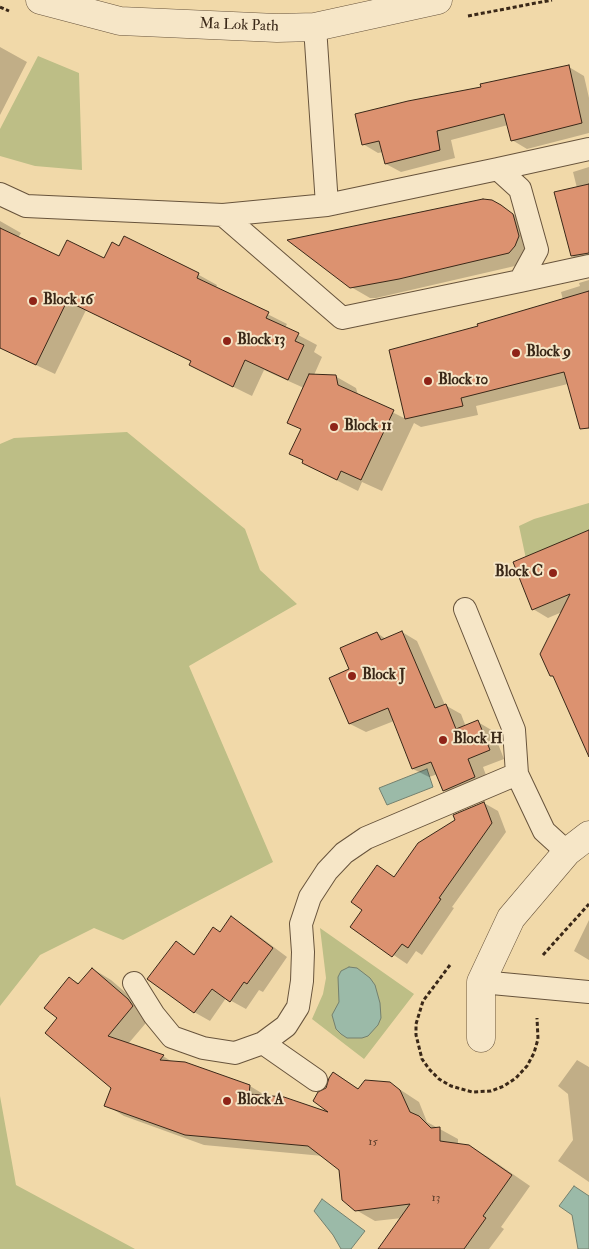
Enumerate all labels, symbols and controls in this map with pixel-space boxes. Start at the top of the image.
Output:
street label: Ma Lok Path [199,16,279,36]
place label: Block 16 [43,292,93,310]
marker: Block 16 [27,295,39,307]
place label: Block 13 [237,332,285,350]
marker: Block 13 [221,335,233,347]
place label: Block 9 [526,344,571,362]
marker: Block 9 [510,347,522,359]
place label: Block 10 [438,372,488,390]
marker: Block 10 [422,375,434,387]
place label: Block 11 [344,418,392,436]
marker: Block 11 [328,421,340,433]
place label: Block C [495,564,543,582]
marker: Block C [547,567,559,579]
place label: Block J [362,667,405,685]
marker: Block J [346,670,358,682]
place label: Block H [453,731,502,749]
marker: Block H [437,734,449,746]
place label: Block A [237,1092,284,1110]
marker: Block A [221,1095,233,1107]
house number: 15 [368,1135,378,1149]
house number: 13 [432,1191,440,1205]

